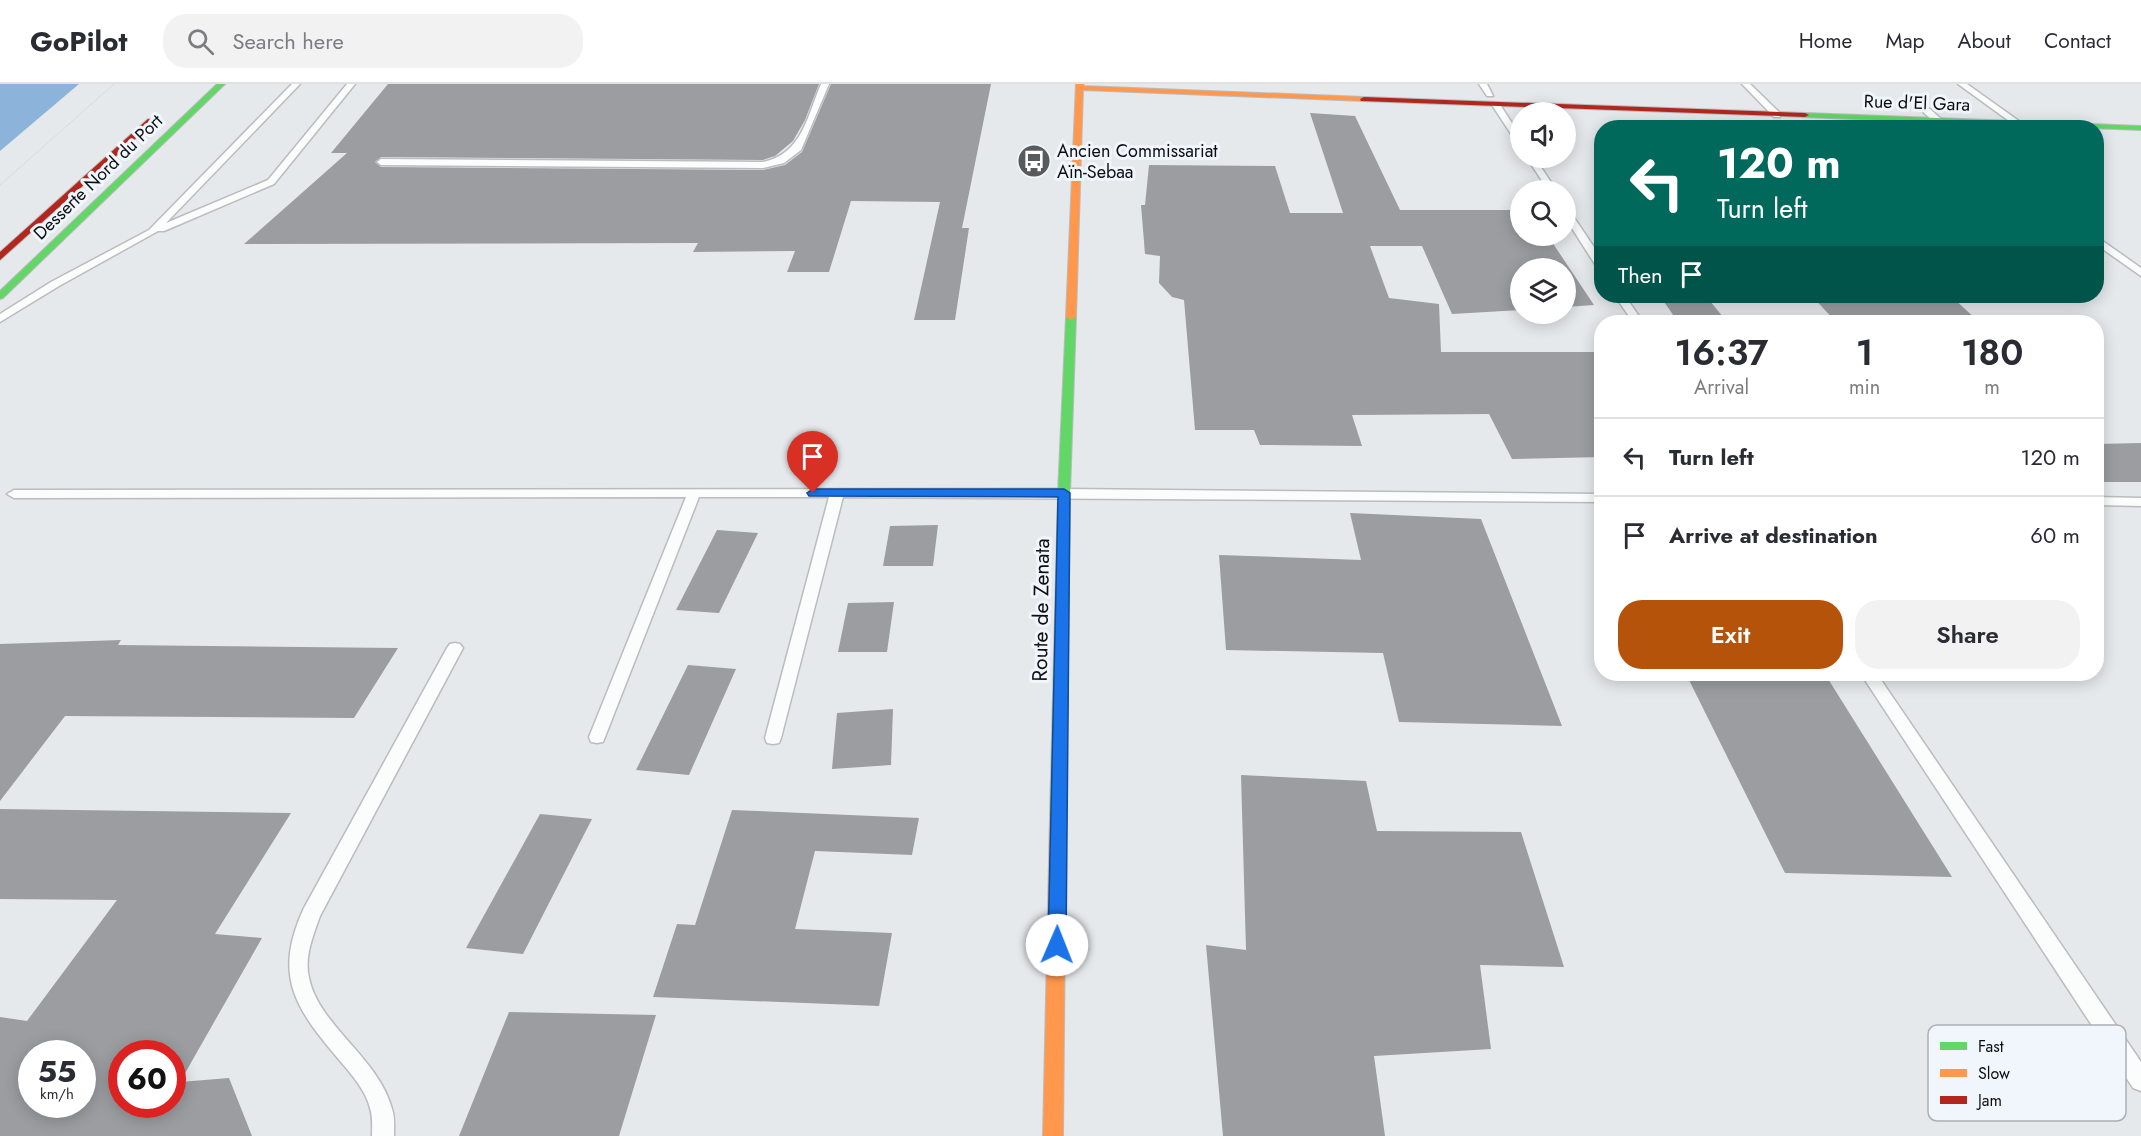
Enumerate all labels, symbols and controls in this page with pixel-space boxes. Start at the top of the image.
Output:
search box [163,14,583,68]
text: GoPilot [30,21,127,62]
icon: search [184,25,217,58]
text: Search here [232,25,344,57]
text: Home [1799,26,1852,56]
text: Map [1885,26,1925,56]
text: About [1958,26,2011,56]
text: Contact [2044,26,2111,56]
street label: Rue d'El Gara [1863,88,1971,118]
map controls [1510,102,1576,324]
button: sound [1510,102,1576,168]
street label: Desserte Nord du Port [28,108,169,246]
text: 120 m [1717,133,1841,194]
place label: Ancien Commissariat Aïn-Sebaa [1057,138,1218,185]
bus stop icon: Ancien Commissariat Aïn-Sebaa [1016,143,1052,179]
icon: left [1618,144,1696,222]
button: search [1510,180,1576,246]
text: Turn left [1717,189,1807,228]
button: layers [1510,258,1576,324]
icon: arrive [1675,258,1708,291]
text: Then [1618,259,1663,291]
text: 16:37 [1675,326,1768,378]
text: 1 [1856,326,1874,378]
text: 180 [1961,326,2023,378]
text: Arrival [1694,373,1749,402]
text: min [1849,373,1880,402]
text: m [1984,373,2000,402]
pin [787,431,838,493]
icon: arrive [796,440,829,473]
icon: left [1618,441,1651,474]
text: Turn left [1669,441,1754,473]
text: 120 m [2021,441,2080,473]
icon: arrive [1618,519,1651,552]
text: Arrive at destination [1669,519,1878,551]
text: 60 m [2030,519,2080,551]
street label: Route de Zenata [1025,538,1057,682]
button: Exit [1618,600,1843,669]
button: Share [1855,600,2080,669]
position arrow [1025,913,1089,977]
legend [1928,1025,2126,1121]
text: Fast [1978,1035,2004,1058]
speed limit sign: 60 [108,1040,186,1118]
text: 55 [38,1050,76,1093]
text: Slow [1978,1062,2010,1085]
text: km/h [40,1083,74,1105]
text: Jam [1976,1089,2002,1112]

